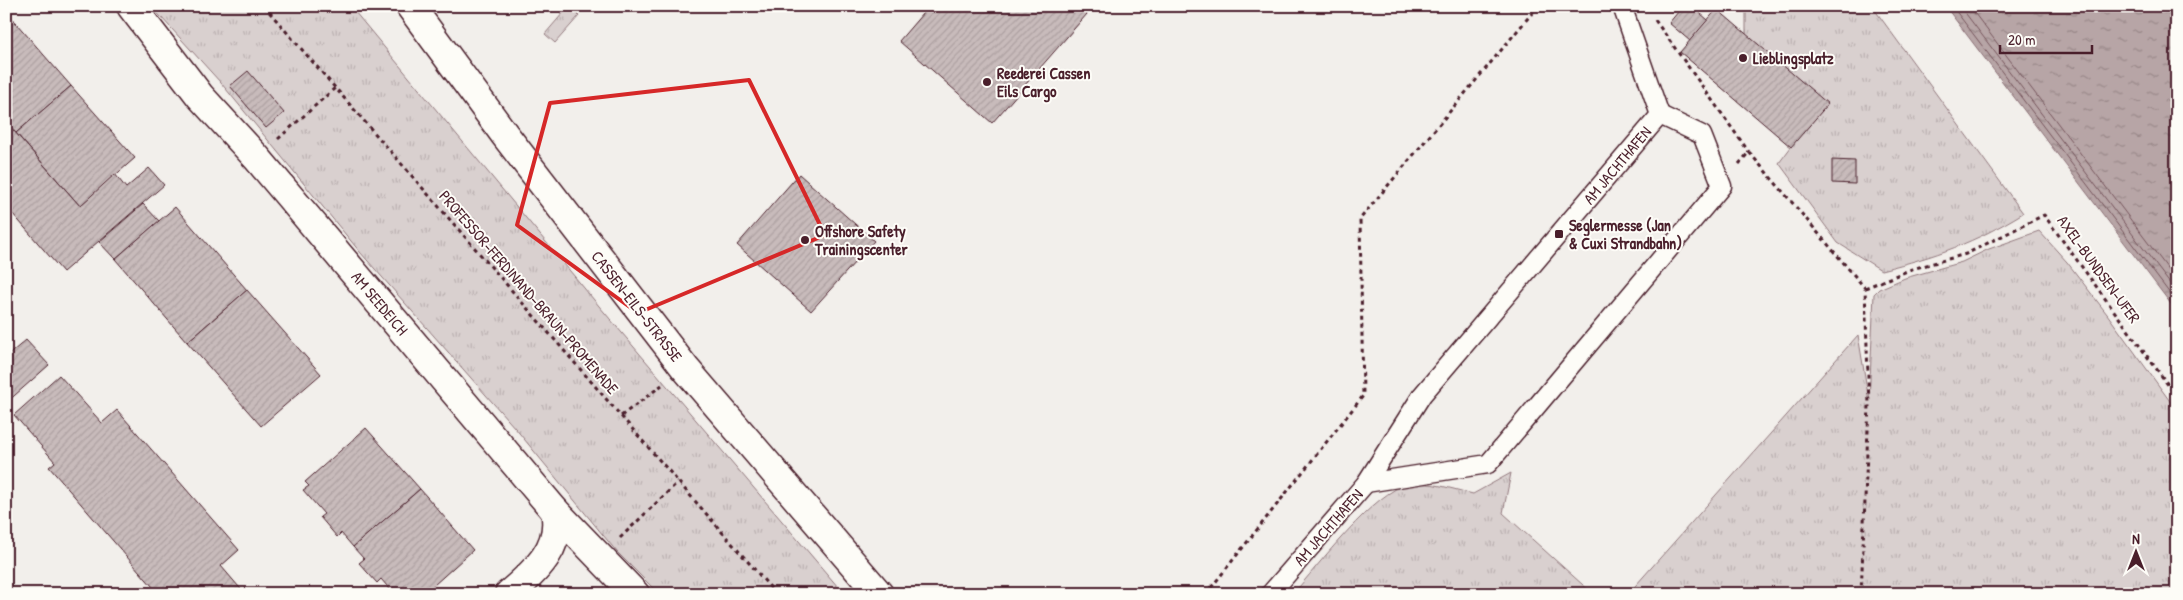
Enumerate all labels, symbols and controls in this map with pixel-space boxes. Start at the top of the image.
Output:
scale bar [2000,22,2093,54]
text: 20 m [2008,29,2035,50]
place label: Lieblingsplatz [1753,47,1834,70]
marker: Lieblingsplatz [1737,52,1749,64]
place label: Reederei Cassen Eils Cargo [997,62,1090,103]
marker: Reederei Cassen Eils Cargo [981,76,993,88]
street label: AM JACHTHAFEN [1578,121,1656,209]
street label: PROFESSOR-FERDINAND-BRAUN-PROMENADE [434,185,624,399]
street label: AXEL-BUNDSEN-UFER [2052,211,2146,327]
place label: Seglermesse (Jan & Cuxi Strandbahn) [1569,214,1682,254]
place label: Offshore Safety Trainingscenter [814,220,909,261]
marker: Seglermesse (Jan & Cuxi Strandbahn) [1553,228,1565,240]
marker: Offshore Safety Trainingscenter [799,234,811,246]
street label: CASSEN-EILS-STRASSE [587,246,687,366]
street label: AM SEEDEICH [347,266,413,340]
street label: AM JACHTHAFEN [1288,484,1368,570]
north arrow [2110,528,2160,578]
text: N [2132,529,2140,548]

